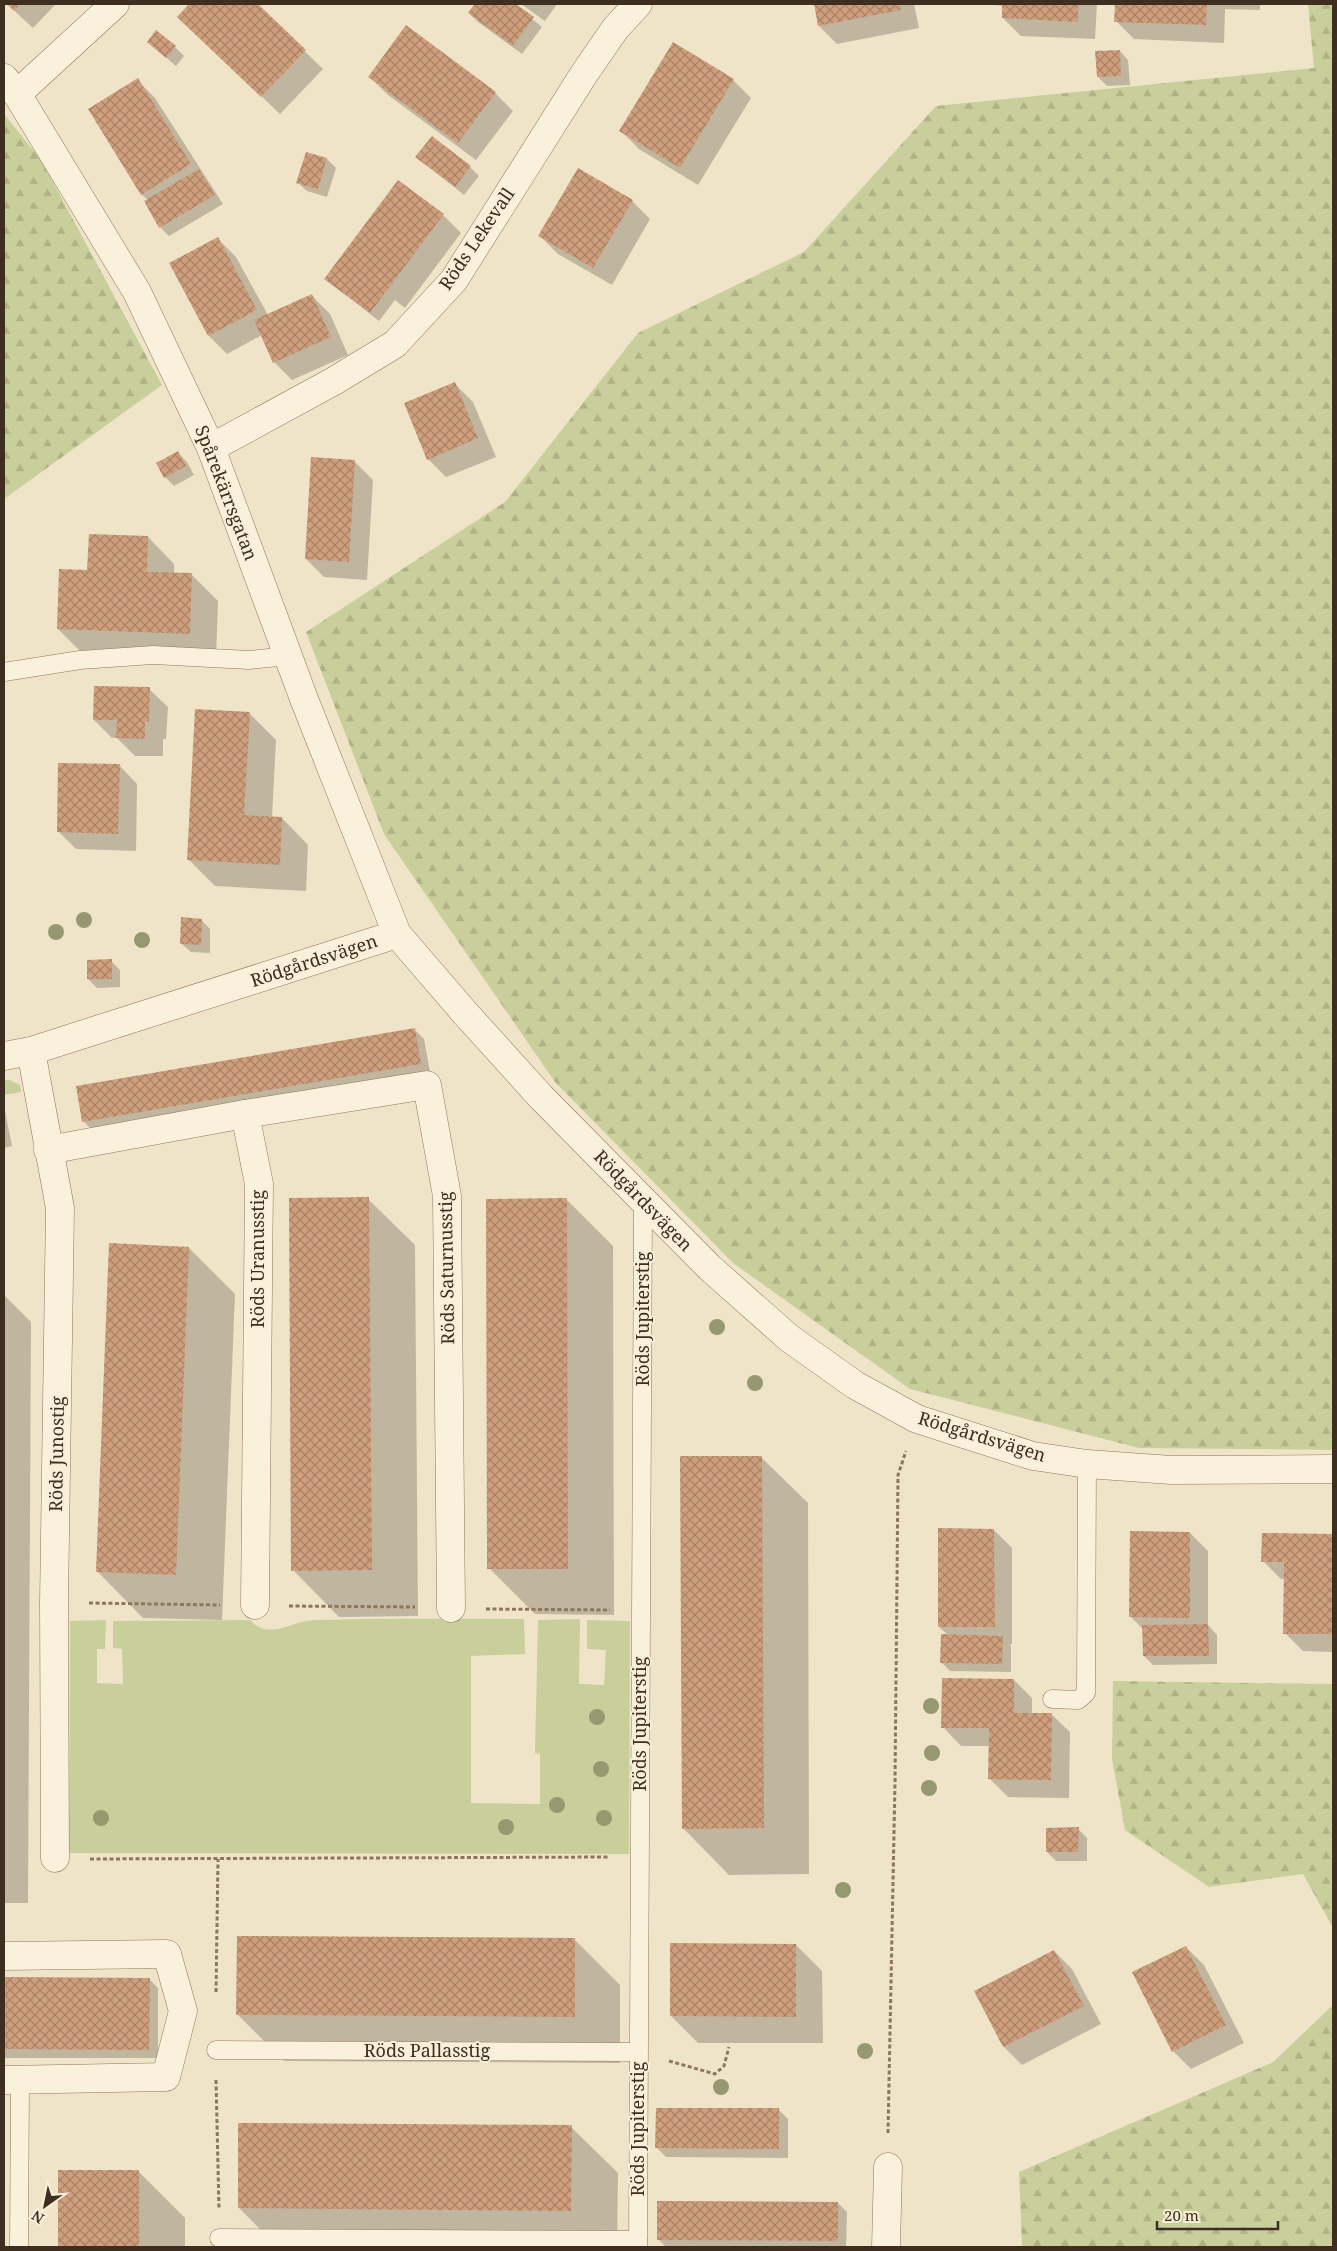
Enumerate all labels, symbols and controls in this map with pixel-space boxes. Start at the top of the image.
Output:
street label: Röds Lekevall [433,182,519,294]
street label: Spårekärrsgatan [190,422,264,564]
street label: Rödgårdsvägen [247,928,381,992]
street label: Rödgårdsvägen [589,1144,699,1256]
street label: Röds Uranusstig [245,1190,269,1328]
street label: Röds Saturnusstig [433,1191,459,1345]
street label: Röds Jupiterstig [630,1251,654,1387]
street label: Röds Junostig [43,1396,69,1512]
street label: Rödgårdsvägen [916,1405,1049,1467]
street label: Röds Jupiterstig [627,1656,651,1792]
street label: Röds Pallasstig [364,2038,490,2062]
street label: Röds Jupiterstig [625,2061,649,2197]
north arrow [20,2181,70,2231]
scale bar [1157,2198,1278,2230]
text: 20 m [1164,2205,1199,2225]
text: N [28,2206,47,2228]

